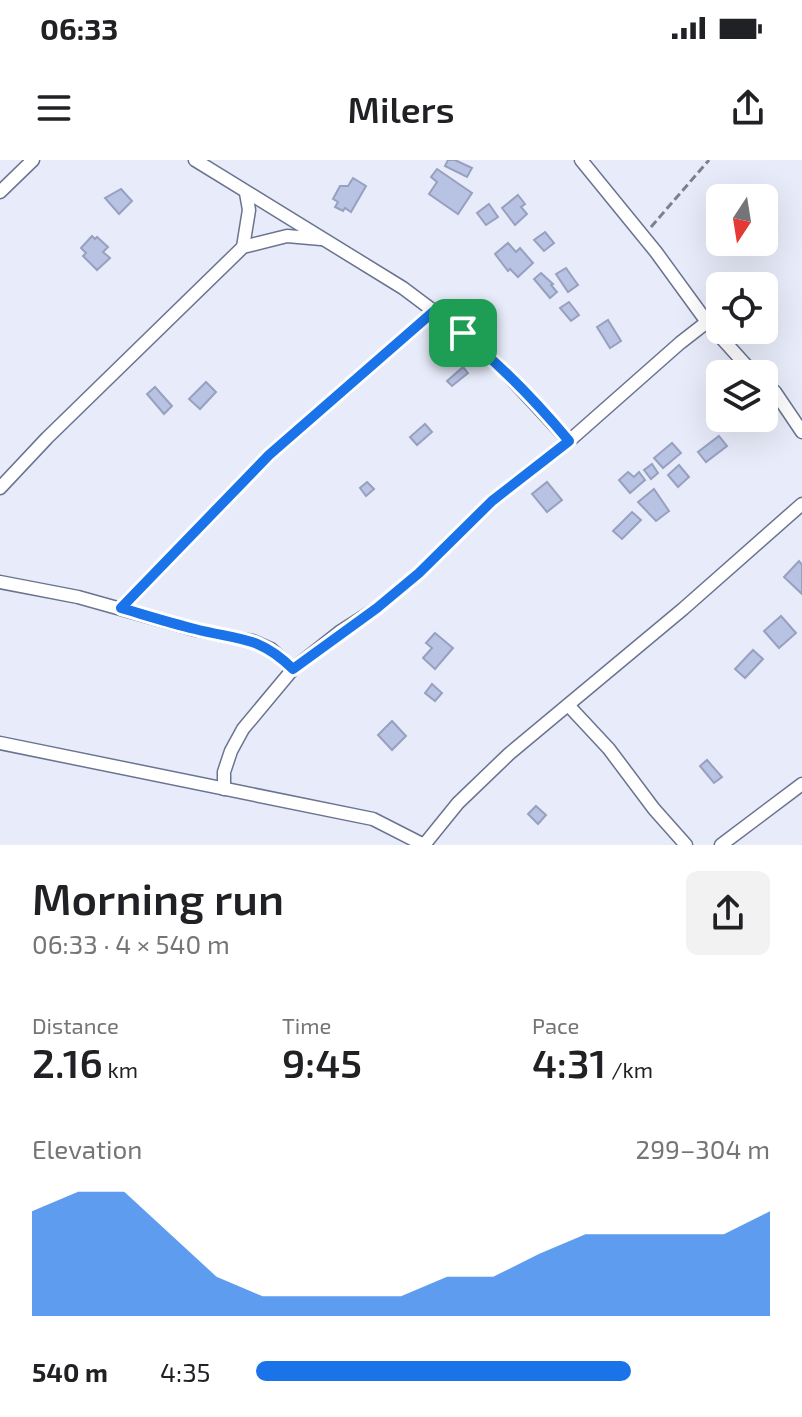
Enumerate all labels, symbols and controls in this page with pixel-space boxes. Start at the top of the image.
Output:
text: 06:33 [40,10,118,46]
icon: menu [32,86,76,130]
icon: share [726,86,770,130]
text: Milers [348,87,454,130]
north arrow [706,184,778,256]
map controls [706,184,778,432]
button: locate [706,272,778,344]
pin [429,299,497,367]
icon: arrive [441,311,485,355]
button: layers [706,360,778,432]
text: Morning run [32,871,284,924]
button: share [686,871,770,955]
text: 06:33 · 4 × 540 m [32,928,230,959]
text: Distance [32,1012,119,1038]
text: Time [282,1012,331,1038]
text: Pace [532,1012,579,1038]
text: 2.16 [32,1038,103,1086]
text: 9:45 [282,1038,362,1086]
text: 4:31 [532,1038,606,1086]
text: km [103,1056,138,1082]
text: /km [606,1056,653,1082]
text: Elevation [32,1133,142,1164]
text: 299–304 m [636,1133,770,1164]
text: 540 m [32,1356,108,1387]
text: 4:35 [160,1356,211,1387]

